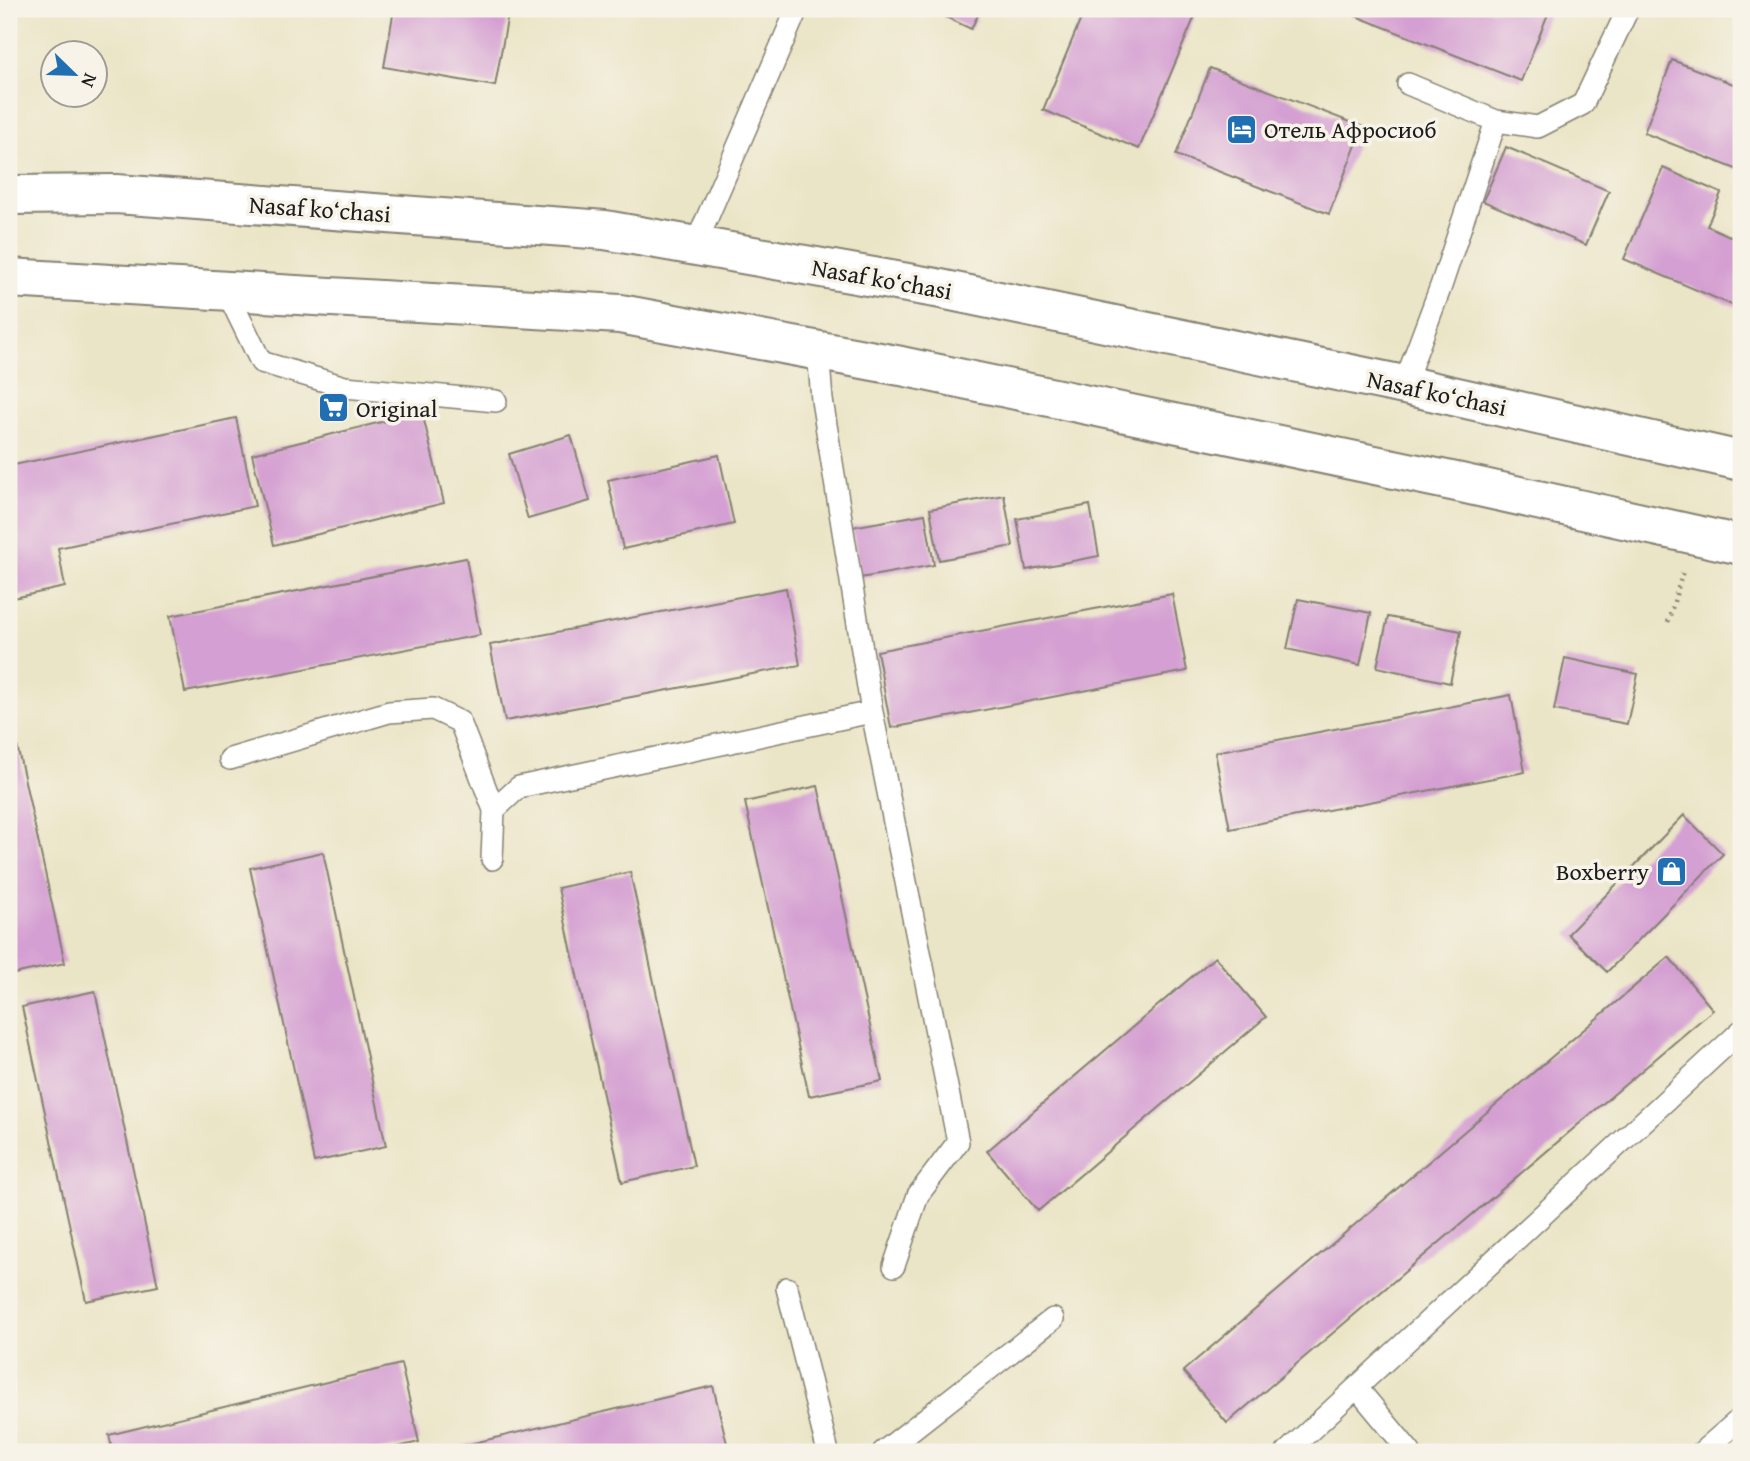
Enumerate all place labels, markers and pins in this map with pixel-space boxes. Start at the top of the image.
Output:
hotel icon: Отель Афросиоб [1224,112,1258,146]
place label: Отель Афросиоб [1264,112,1437,147]
supermarket icon: Original [316,391,350,425]
place label: Original [356,391,438,426]
place label: Boxberry [1556,854,1649,889]
shop icon: Boxberry [1655,854,1689,888]

